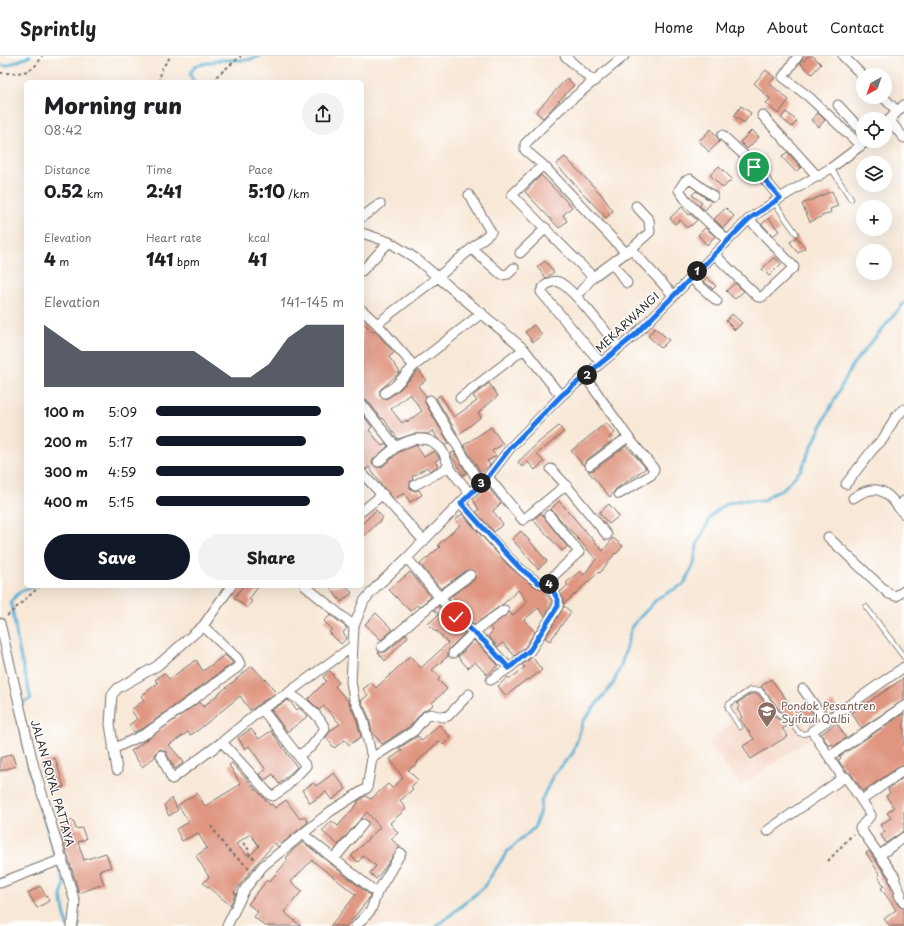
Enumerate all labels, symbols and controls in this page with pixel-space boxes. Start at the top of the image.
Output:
text: Sprintly [20,14,96,42]
text: Home [654,17,693,38]
text: Map [715,17,745,38]
text: About [767,17,808,38]
text: Contact [830,17,884,38]
north arrow [856,68,892,104]
map controls [856,68,892,280]
text: Morning run [44,88,182,121]
button: share [302,93,344,135]
button: locate [856,112,892,148]
text: 08:42 [44,120,83,139]
pin [737,150,771,184]
icon: arrive [743,156,765,178]
button: layers [856,156,892,192]
text: Distance [44,161,90,178]
text: Time [146,161,172,178]
text: Pace [248,161,273,178]
text: 0.52 [44,178,83,204]
text: 2:41 [146,178,182,204]
text: 5:10 [248,178,285,204]
text: km [83,185,103,202]
text: /km [285,185,309,202]
button: + [856,200,892,236]
text: Elevation [44,229,91,246]
text: Heart rate [146,229,202,246]
text: kcal [248,229,270,246]
button: − [856,244,892,280]
text: 4 [44,246,56,272]
text: 141 [146,246,173,272]
text: 41 [248,246,267,272]
text: m [56,253,69,270]
text: bpm [173,253,200,270]
pin: 1 [687,261,707,281]
text: 1 [694,262,700,279]
street label: MEKARWANGI [591,288,663,356]
text: Elevation [44,292,100,311]
text: 141–145 m [280,292,344,311]
pin: 2 [577,365,597,385]
text: 2 [583,366,591,383]
text: 100 m [44,402,85,421]
text: 5:09 [108,402,137,421]
text: 200 m [44,432,88,451]
text: 5:17 [108,432,133,451]
text: 300 m [44,462,88,481]
text: 4:59 [108,462,137,481]
pin: 3 [471,473,491,493]
text: 3 [477,474,485,491]
text: 400 m [44,492,88,511]
text: 5:15 [108,492,134,511]
button: Save [44,534,190,580]
button: Share [198,534,344,580]
pin: 4 [539,574,559,594]
text: 4 [545,575,553,592]
pin [439,600,473,634]
icon: check [445,606,467,628]
place label: Pondok Pesantren Syifaul Qalbi [781,697,876,727]
school or university icon: Pondok Pesantren Syifaul Qalbi [756,700,778,728]
street label: JALAN ROYAL PATTAYA [27,718,79,848]

